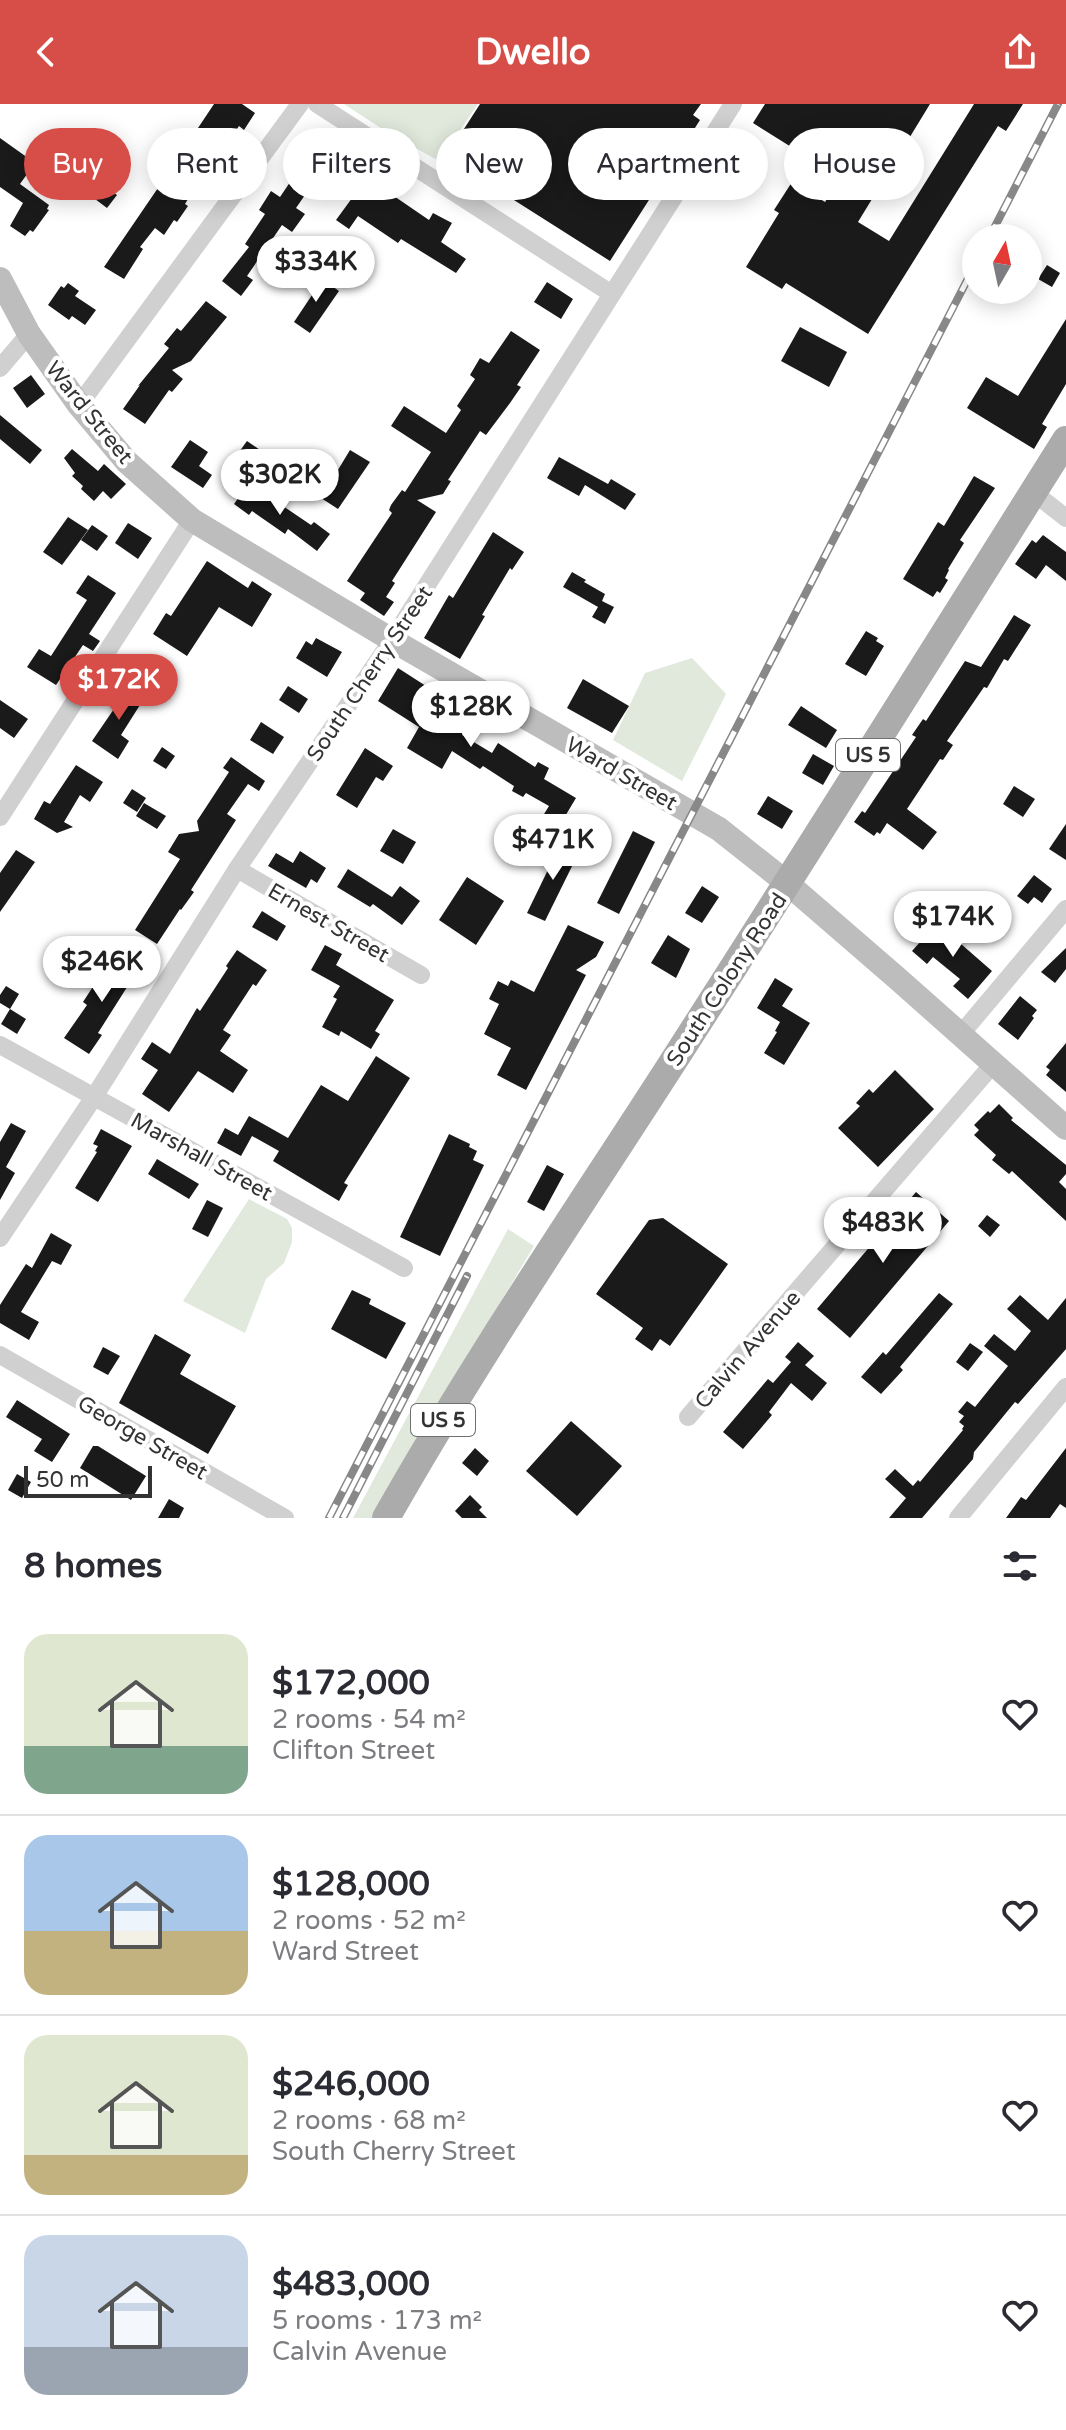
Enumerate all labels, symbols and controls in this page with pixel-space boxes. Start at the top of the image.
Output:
icon: back [24,30,68,74]
icon: share [998,30,1042,74]
text: Dwello [475,31,591,74]
chip: Buy [24,128,131,200]
chip: Rent [147,128,267,200]
chip: Filters [283,128,420,200]
chip: New [436,128,552,200]
chip: Apartment [568,128,768,200]
chip: House [784,128,924,200]
north arrow [962,224,1042,304]
map controls [962,224,1042,304]
pin: $334K [260,236,372,304]
text: $334K [275,246,357,277]
street label: Ward Street [40,356,138,469]
pin: $302K [224,449,336,517]
text: $302K [239,459,321,490]
street label: South Cherry Street [301,581,438,766]
pin: $172K [63,654,175,722]
text: $172K [78,664,160,695]
pin: $128K [415,681,527,749]
text: $128K [430,691,512,722]
street label: Ward Street [561,732,682,816]
road number: US 5 [836,739,900,771]
pin: $471K [497,814,609,882]
text: $471K [512,824,594,855]
street label: Ernest Street [263,878,394,968]
street label: South Colony Road [661,888,792,1071]
pin: $174K [897,891,1009,959]
text: $174K [912,901,994,932]
pin: $246K [46,936,158,1004]
text: $246K [61,946,143,977]
street label: Marshall Street [126,1107,277,1207]
pin: $483K [827,1197,939,1265]
text: $483K [842,1207,924,1238]
street label: Calvin Avenue [689,1285,806,1414]
street label: George Street [73,1390,212,1486]
road number: US 5 [411,1404,475,1436]
scale bar [24,1462,152,1498]
text: 50 m [36,1467,90,1493]
icon: filters [998,1544,1042,1588]
text: 8 homes [24,1546,162,1587]
text: $172,000 [272,1663,430,1704]
icon: home [88,1666,184,1762]
icon: heart [998,1692,1042,1736]
text: 2 rooms · 54 m² [272,1704,466,1735]
text: Clifton Street [272,1735,435,1766]
text: $128,000 [272,1864,430,1905]
icon: home [88,1867,184,1963]
icon: heart [998,1893,1042,1937]
text: 2 rooms · 52 m² [272,1905,466,1936]
text: Ward Street [272,1936,419,1967]
text: $246,000 [272,2064,430,2105]
icon: home [88,2067,184,2163]
icon: heart [998,2093,1042,2137]
text: 2 rooms · 68 m² [272,2105,466,2136]
text: South Cherry Street [272,2136,516,2167]
text: $483,000 [272,2264,430,2305]
icon: home [88,2267,184,2363]
icon: heart [998,2293,1042,2337]
text: 5 rooms · 173 m² [272,2305,482,2336]
text: Calvin Avenue [272,2336,447,2367]

